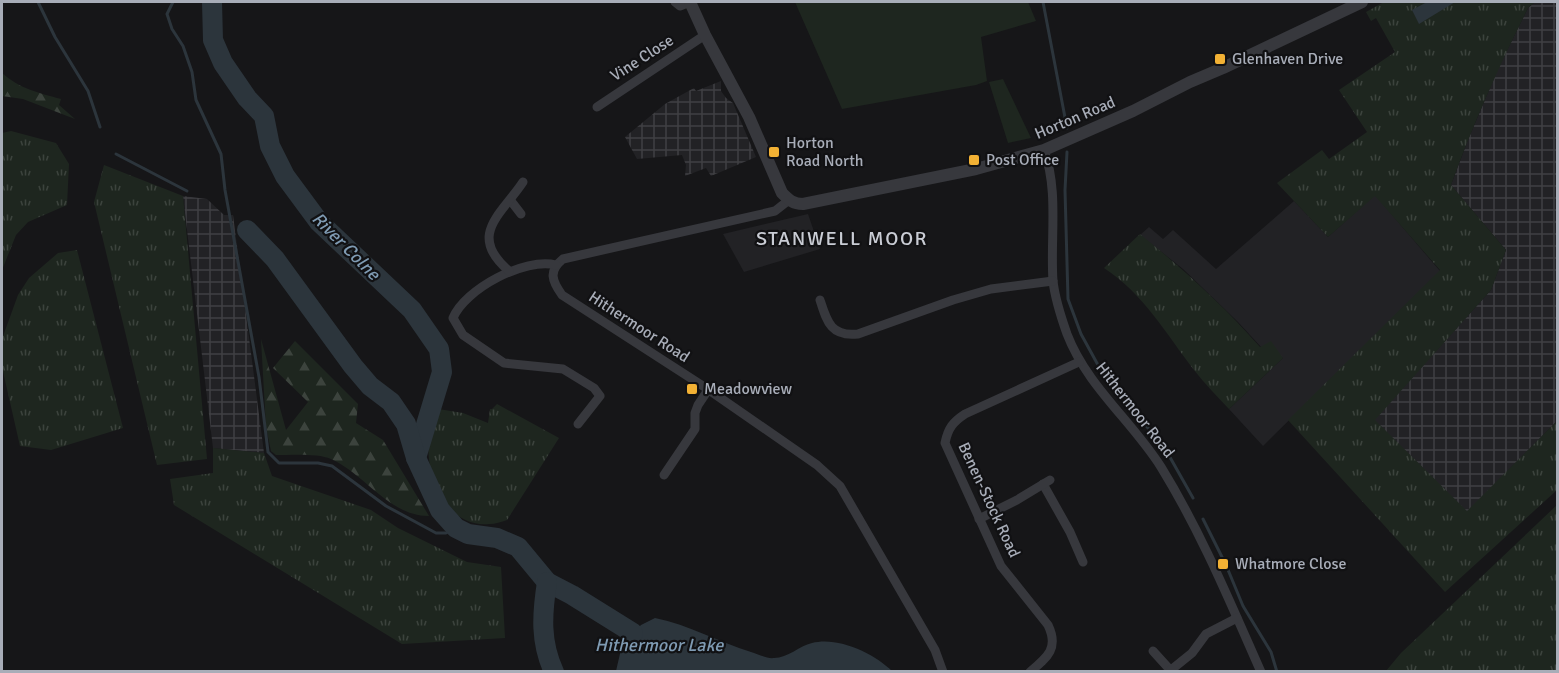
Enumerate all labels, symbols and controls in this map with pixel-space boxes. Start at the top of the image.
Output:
street label: Vine Close [607,30,677,86]
place label: Glenhaven Drive [1232,49,1343,69]
marker: Glenhaven Drive [1213,52,1227,66]
street label: Horton Road [1032,92,1118,144]
place label: Horton Road North [786,133,864,171]
marker: Horton Road North [767,145,781,159]
place label: Post Office [986,150,1059,170]
marker: Post Office [967,153,981,167]
water label: River Colne [307,207,385,285]
district label: STANWELL MOOR [756,226,928,251]
street label: Hithermoor Road [585,287,693,367]
street label: Hithermoor Road [1091,358,1179,462]
place label: Meadowview [704,379,792,399]
marker: Meadowview [685,382,699,396]
street label: Benen-Stock Road [954,439,1024,561]
place label: Whatmore Close [1235,554,1347,574]
marker: Whatmore Close [1216,557,1230,571]
water label: Hithermoor Lake [595,634,724,656]

